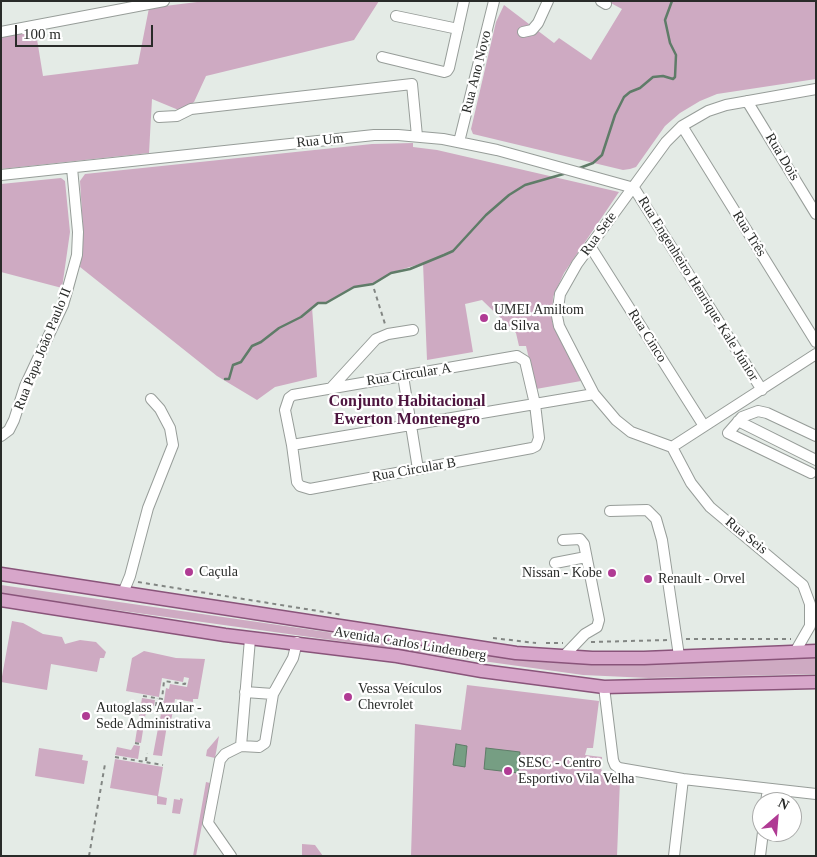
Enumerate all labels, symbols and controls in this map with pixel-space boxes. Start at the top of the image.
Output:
scale bar [18,15,155,47]
text: 100 m [23,26,61,42]
street label: Rua Ano Novo [459,29,495,115]
street label: Rua Um [296,130,344,152]
street label: Rua Dois [761,130,803,184]
street label: Rua Engenheiro Henrique Kale Júnior [634,194,762,384]
street label: Rua Três [729,208,769,260]
street label: Rua Sete [577,209,621,259]
street label: Rua Papa João Paulo II [11,285,75,413]
place label: UMEI Amiltom da Silva [494,302,584,334]
street label: Rua Cinco [624,306,670,366]
marker: UMEI Amiltom da Silva [478,312,490,324]
street label: Rua Circular A [365,360,453,390]
district label: Conjunto Habitacional Ewerton Montenegro [329,392,485,430]
street label: Rua Circular B [371,454,457,486]
street label: Rua Seis [722,514,770,558]
place label: Caçula [199,564,238,580]
place label: Nissan - Kobe [522,565,602,581]
marker: Caçula [183,566,195,578]
marker: Nissan - Kobe [606,567,618,579]
place label: Renault - Orvel [658,571,745,587]
marker: Renault - Orvel [642,573,654,585]
street label: Avenida Carlos Lindenberg [333,624,487,664]
place label: Vessa Veículos Chevrolet [358,681,442,714]
marker: Vessa Veículos Chevrolet [342,691,354,703]
place label: Autoglass Azular - Sede Administrativa [96,700,211,732]
marker: Autoglass Azular - Sede Administrativa [80,710,92,722]
place label: SESC - Centro Esportivo Vila Velha [518,755,635,788]
marker: SESC - Centro Esportivo Vila Velha [502,765,514,777]
north arrow [752,792,802,842]
text: N [776,795,791,813]

